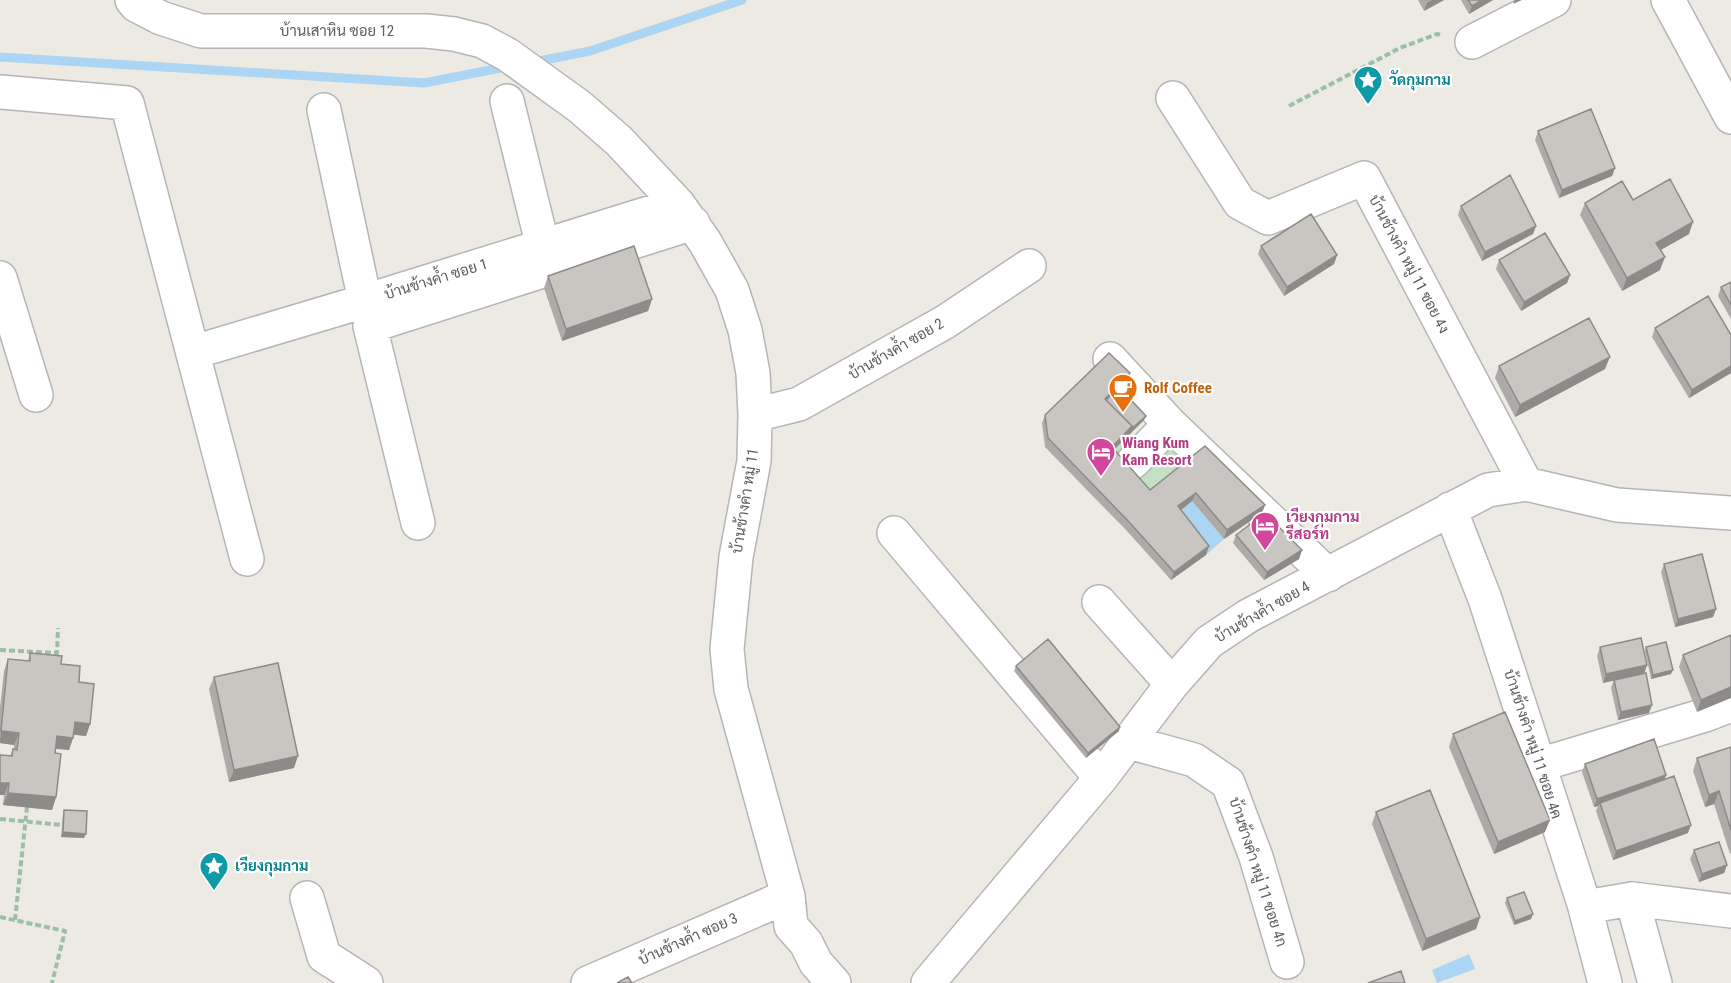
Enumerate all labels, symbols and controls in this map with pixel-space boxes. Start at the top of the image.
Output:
street label: บ้านเสาหิน ซอย 12 [280,21,394,40]
place icon: วัดกุมกาม [1352,64,1384,106]
place label: วัดกุมกาม [1389,70,1451,91]
street label: บ้านช้างคำ หมู่ 11 ซอย 4ง [1364,191,1454,337]
street label: บ้านช้างค้ำ ซอย 1 [381,251,490,303]
street label: บ้านช้างค้ำ ซอย 2 [843,311,947,384]
cafe icon: Rolf Coffee [1107,372,1139,414]
place label: Rolf Coffee [1144,379,1212,397]
place label: Wiang Kum Kam Resort [1122,434,1192,469]
hotel icon: Wiang Kum Kam Resort [1085,436,1117,478]
street label: บ้านช้างคำ หมู่ 11 [727,447,763,555]
place label: เวียงกุมกาม รีสอร์ท [1285,507,1359,543]
hotel icon: เวียงกุมกาม รีสอร์ท [1249,510,1281,552]
street label: บ้านช้างค้ำ ซอย 4 [1209,574,1313,647]
street label: บ้านช้างคำ หมู่ 11 ซอย 4ค [1499,667,1567,821]
street label: บ้านช้างคำ หมู่ 11 ซอย 4ก [1224,795,1292,949]
place icon: เวียงกุมกาม [198,850,230,892]
place label: เวียงกุมกาม [235,856,308,877]
street label: บ้านช้างค้ำ ซอย 3 [634,905,740,969]

